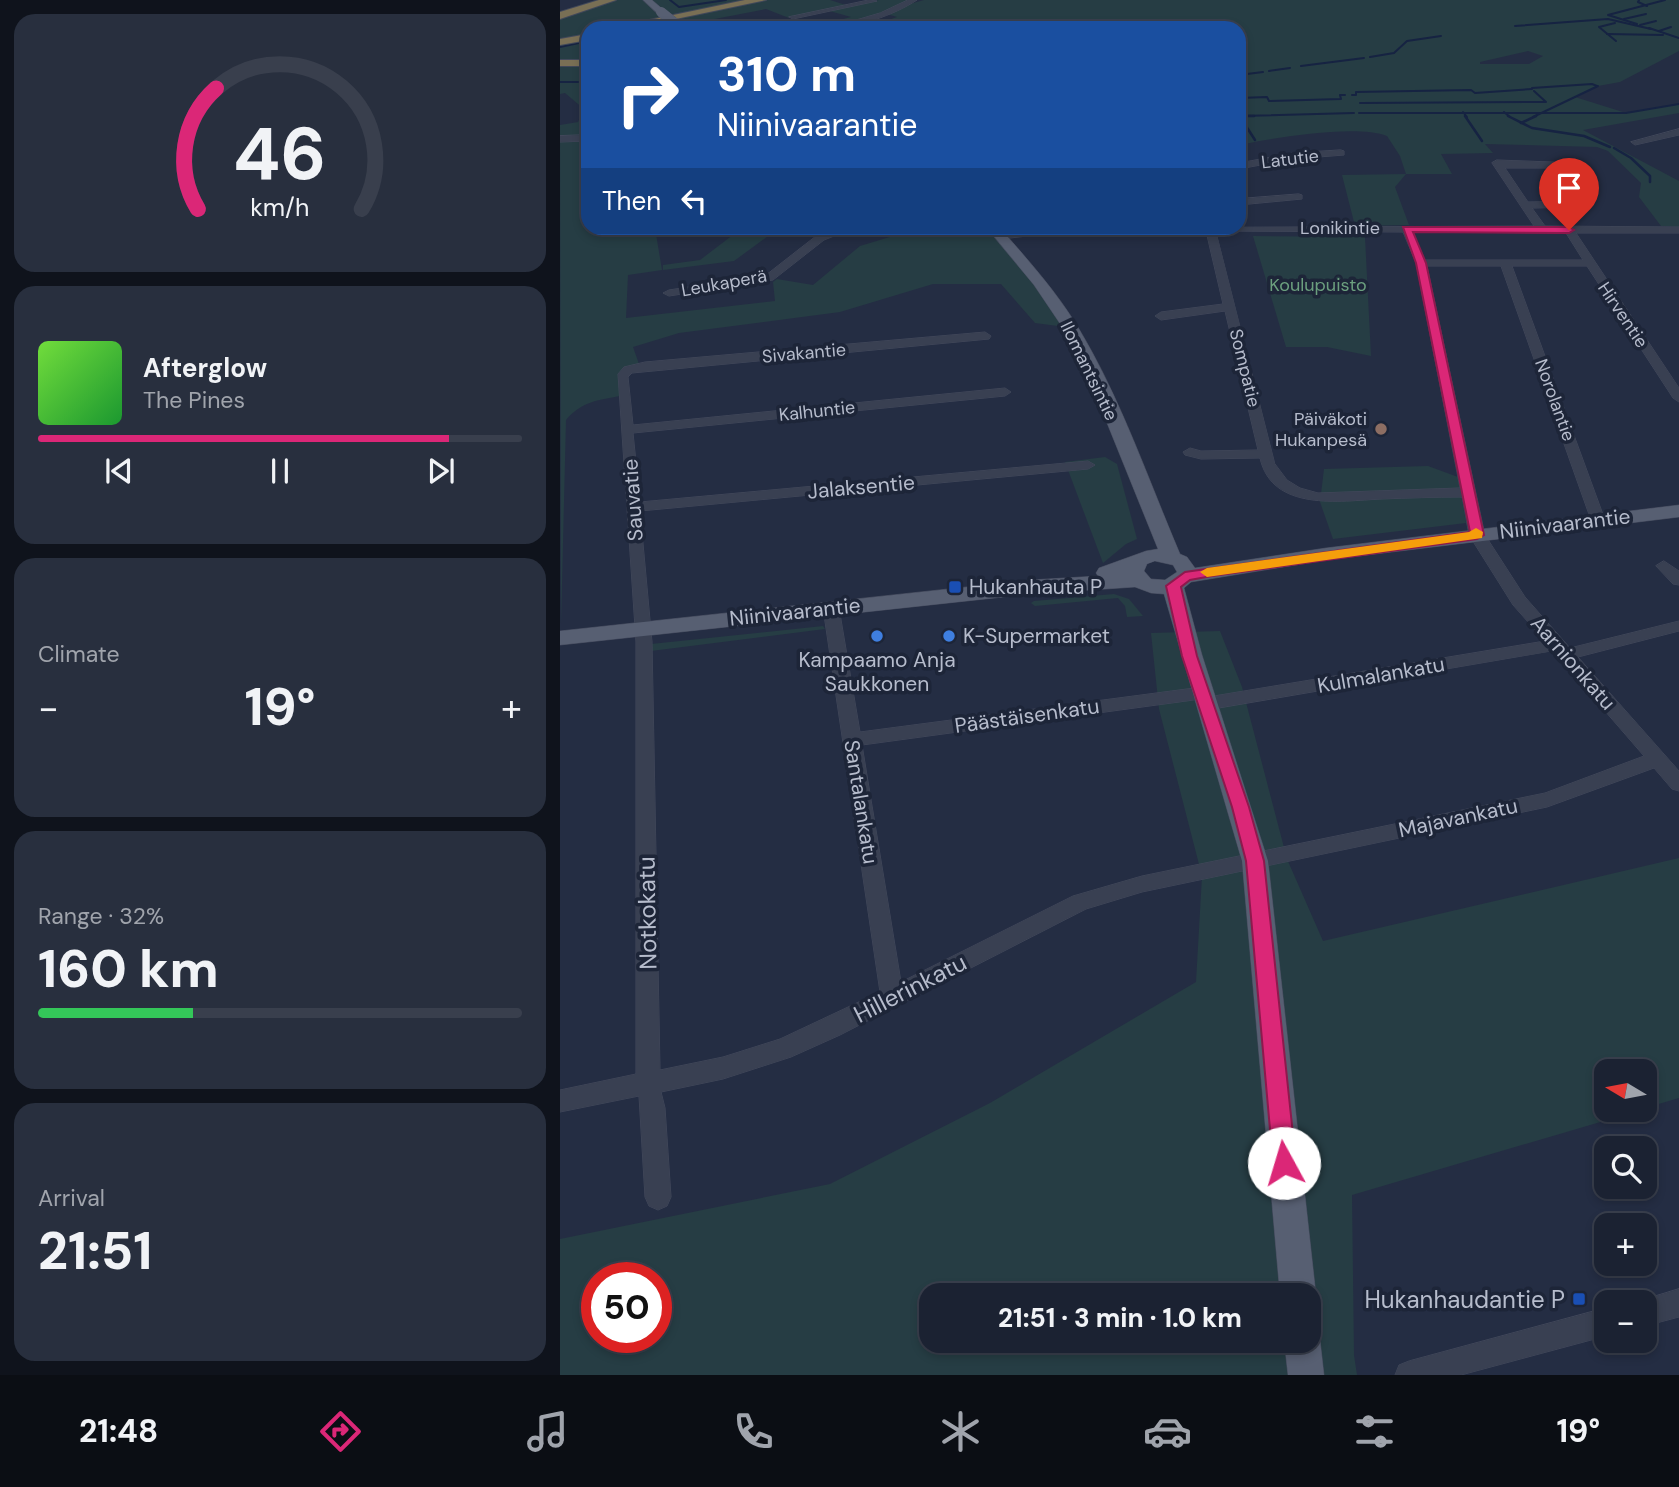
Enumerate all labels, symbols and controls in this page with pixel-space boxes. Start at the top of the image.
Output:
text: 310 m [717,42,856,106]
icon: right [602,49,693,140]
text: Niinivaarantie [717,104,917,146]
text: 46 [233,107,327,202]
street label: Latutie [1260,144,1320,174]
pin [1539,158,1599,230]
icon: arrive [1550,169,1588,207]
icon: left [675,182,713,220]
text: Then [602,184,661,218]
text: km/h [250,191,310,224]
street label: Lonikintie [1300,216,1380,240]
street label: Leukaperä [679,264,769,302]
park label: Koulupuisto [1269,273,1367,297]
street label: Hirventie [1592,277,1654,353]
street label: Ilomantsintie [1055,317,1123,425]
street label: Sompatie [1224,326,1266,410]
street label: Sivakantie [761,337,847,369]
text: Afterglow [143,351,267,385]
street label: Norolantie [1529,356,1581,444]
text: The Pines [143,385,245,415]
street label: Kalhuntie [778,395,856,427]
place label: Päiväkoti Hukanpesä [1275,407,1367,452]
marker: Päiväkoti Hukanpesä [1373,421,1389,437]
icon: previous [100,452,138,490]
icon: pause [261,452,299,490]
icon: next [422,452,460,490]
street label: Sauvatie [616,458,650,542]
street label: Jalaksentie [806,468,916,506]
street label: Niinivaarantie [1498,502,1632,546]
place label: Hukanhauta P [969,573,1102,601]
marker: Hukanhauta P [947,579,963,595]
street label: Niinivaarantie [728,591,862,633]
street label: Aarnionkatu [1524,610,1622,716]
place label: K-Supermarket [963,622,1110,650]
marker: Kampaamo Anja Saukkonen [869,628,885,644]
marker: K-Supermarket [941,628,957,644]
text: Climate [38,639,120,669]
place label: Kampaamo Anja Saukkonen [798,646,956,698]
street label: Kulmalankatu [1315,650,1447,700]
text: 19° [244,673,316,741]
text: − [38,683,59,733]
text: + [501,683,522,733]
street label: Päästäisenkatu [953,692,1101,740]
street label: Santalankatu [837,738,885,866]
street label: Majavankatu [1396,792,1520,844]
street label: Notkokatu [631,856,663,970]
text: Range · 32% [38,901,164,931]
text: 160 km [38,935,219,1003]
street label: Hillerinkatu [848,946,972,1030]
north arrow [1594,1059,1657,1122]
map controls [1594,1059,1657,1353]
position arrow [1247,1126,1321,1200]
button: search [1594,1136,1657,1199]
text: Arrival [38,1183,105,1213]
button: + [1594,1213,1657,1276]
text: 21:51 [38,1217,152,1285]
speed limit sign: 50 [581,1262,672,1353]
place label: Hukanhaudantie P [1364,1284,1565,1315]
button: − [1594,1290,1657,1353]
marker: Hukanhaudantie P [1571,1291,1587,1307]
text: 21:51 · 3 min · 1.0 km [998,1301,1242,1335]
icon: directions [316,1407,365,1456]
icon: music [523,1407,572,1456]
icon: phone [729,1407,778,1456]
icon: climate [936,1407,985,1456]
icon: car [1143,1407,1192,1456]
icon: filters [1350,1407,1399,1456]
text: 21:48 [79,1410,158,1452]
text: 19° [1556,1410,1600,1452]

